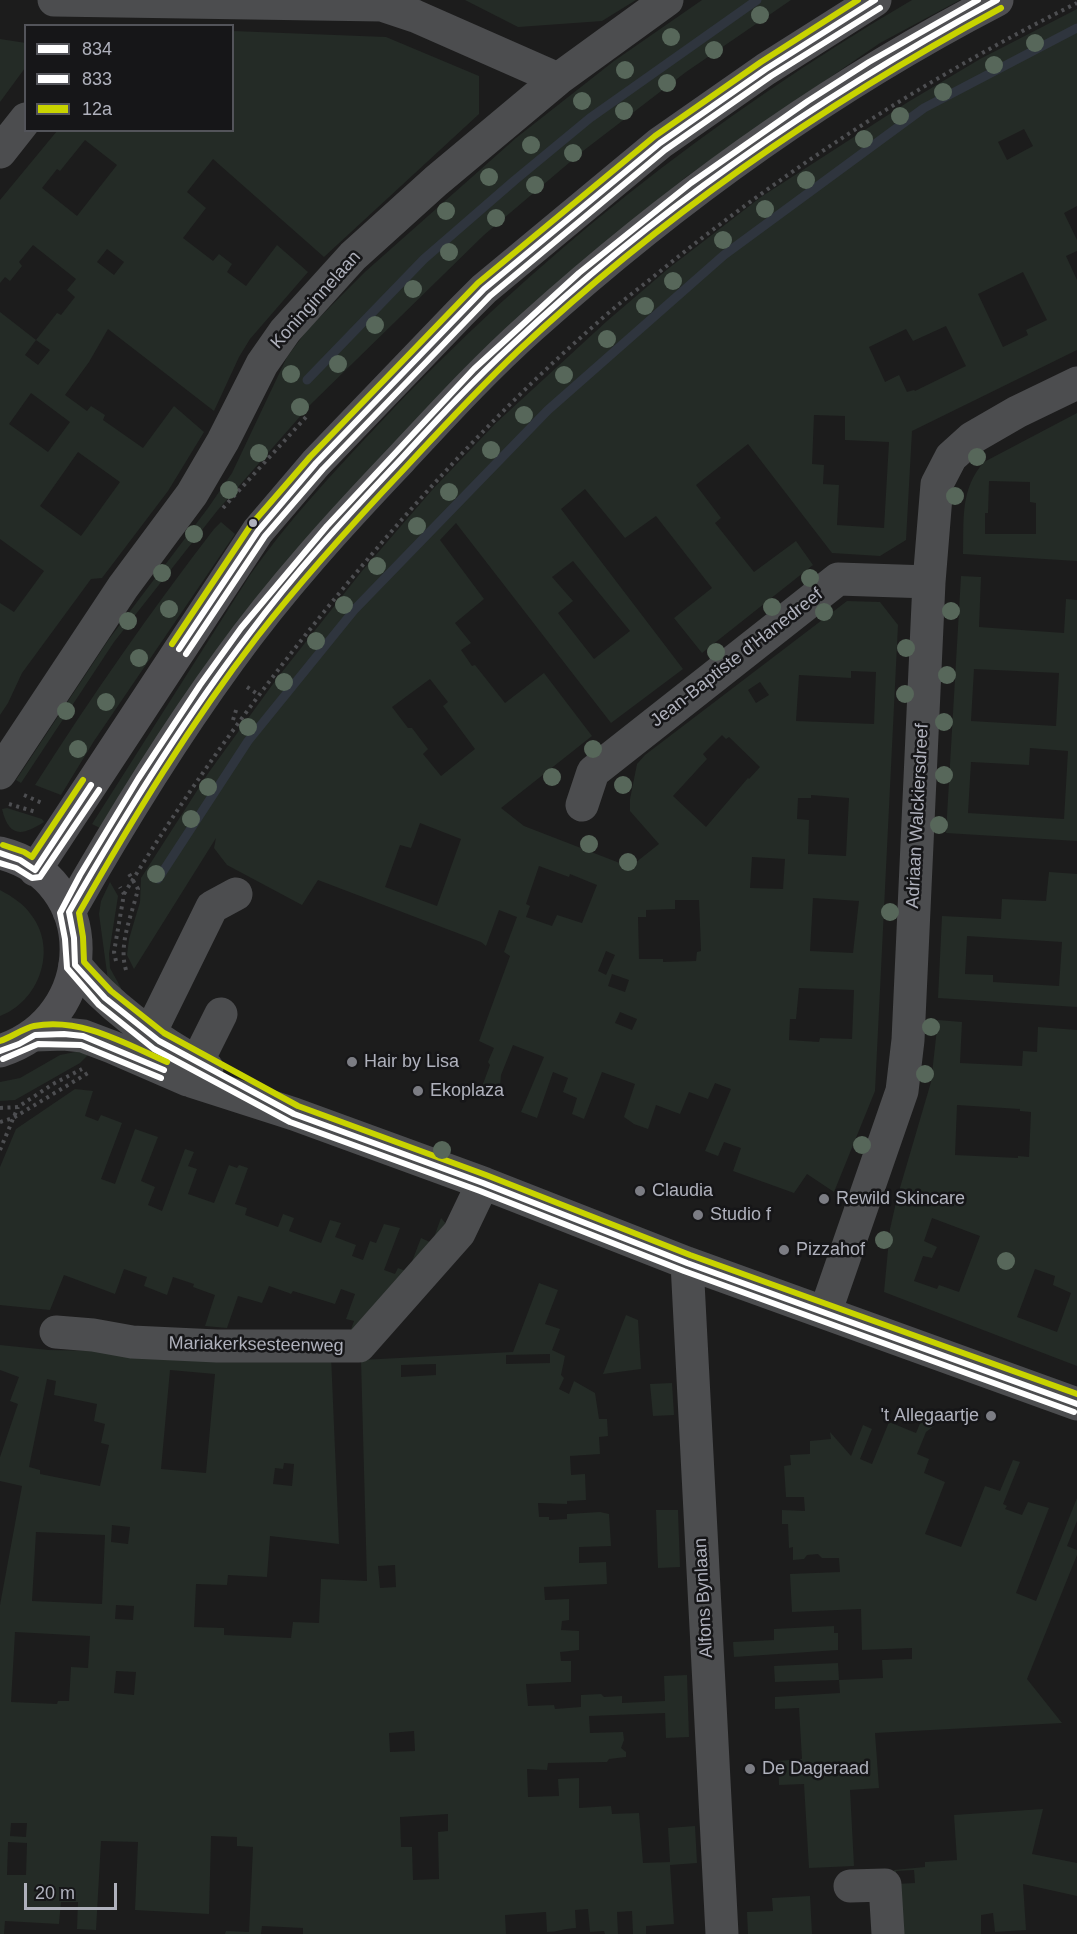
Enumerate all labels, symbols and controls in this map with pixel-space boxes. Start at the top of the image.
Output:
legend [24,24,234,132]
text: 834 [82,39,112,59]
text: 833 [82,69,112,89]
text: 12a [82,99,112,119]
street label: Koninginnelaan [266,247,366,353]
unlabelled marker [247,517,259,529]
street label: Jean-Baptiste d'Hanedreef [647,584,827,732]
street label: Adriaan Walckiersdreef [902,723,934,909]
place label: Hair by Lisa [364,1051,459,1073]
marker: Hair by Lisa [345,1055,359,1069]
place label: Ekoplaza [430,1080,504,1102]
marker: Ekoplaza [411,1084,425,1098]
place label: Claudia [652,1180,713,1202]
marker: Claudia [633,1184,647,1198]
place label: Rewild Skincare [836,1188,965,1210]
marker: Rewild Skincare [817,1192,831,1206]
place label: Studio f [710,1204,771,1226]
marker: Studio f [691,1208,705,1222]
place label: Pizzahof [796,1239,865,1261]
marker: Pizzahof [777,1243,791,1257]
street label: Mariakerksesteenweg [168,1333,344,1357]
place label: 't Allegaartje [881,1405,979,1427]
marker: 't Allegaartje [984,1409,998,1423]
street label: Alfons Bynlaan [690,1537,718,1659]
place label: De Dageraad [762,1758,869,1780]
marker: De Dageraad [743,1762,757,1776]
scale bar [27,1871,120,1909]
text: 20 m [35,1883,75,1903]

